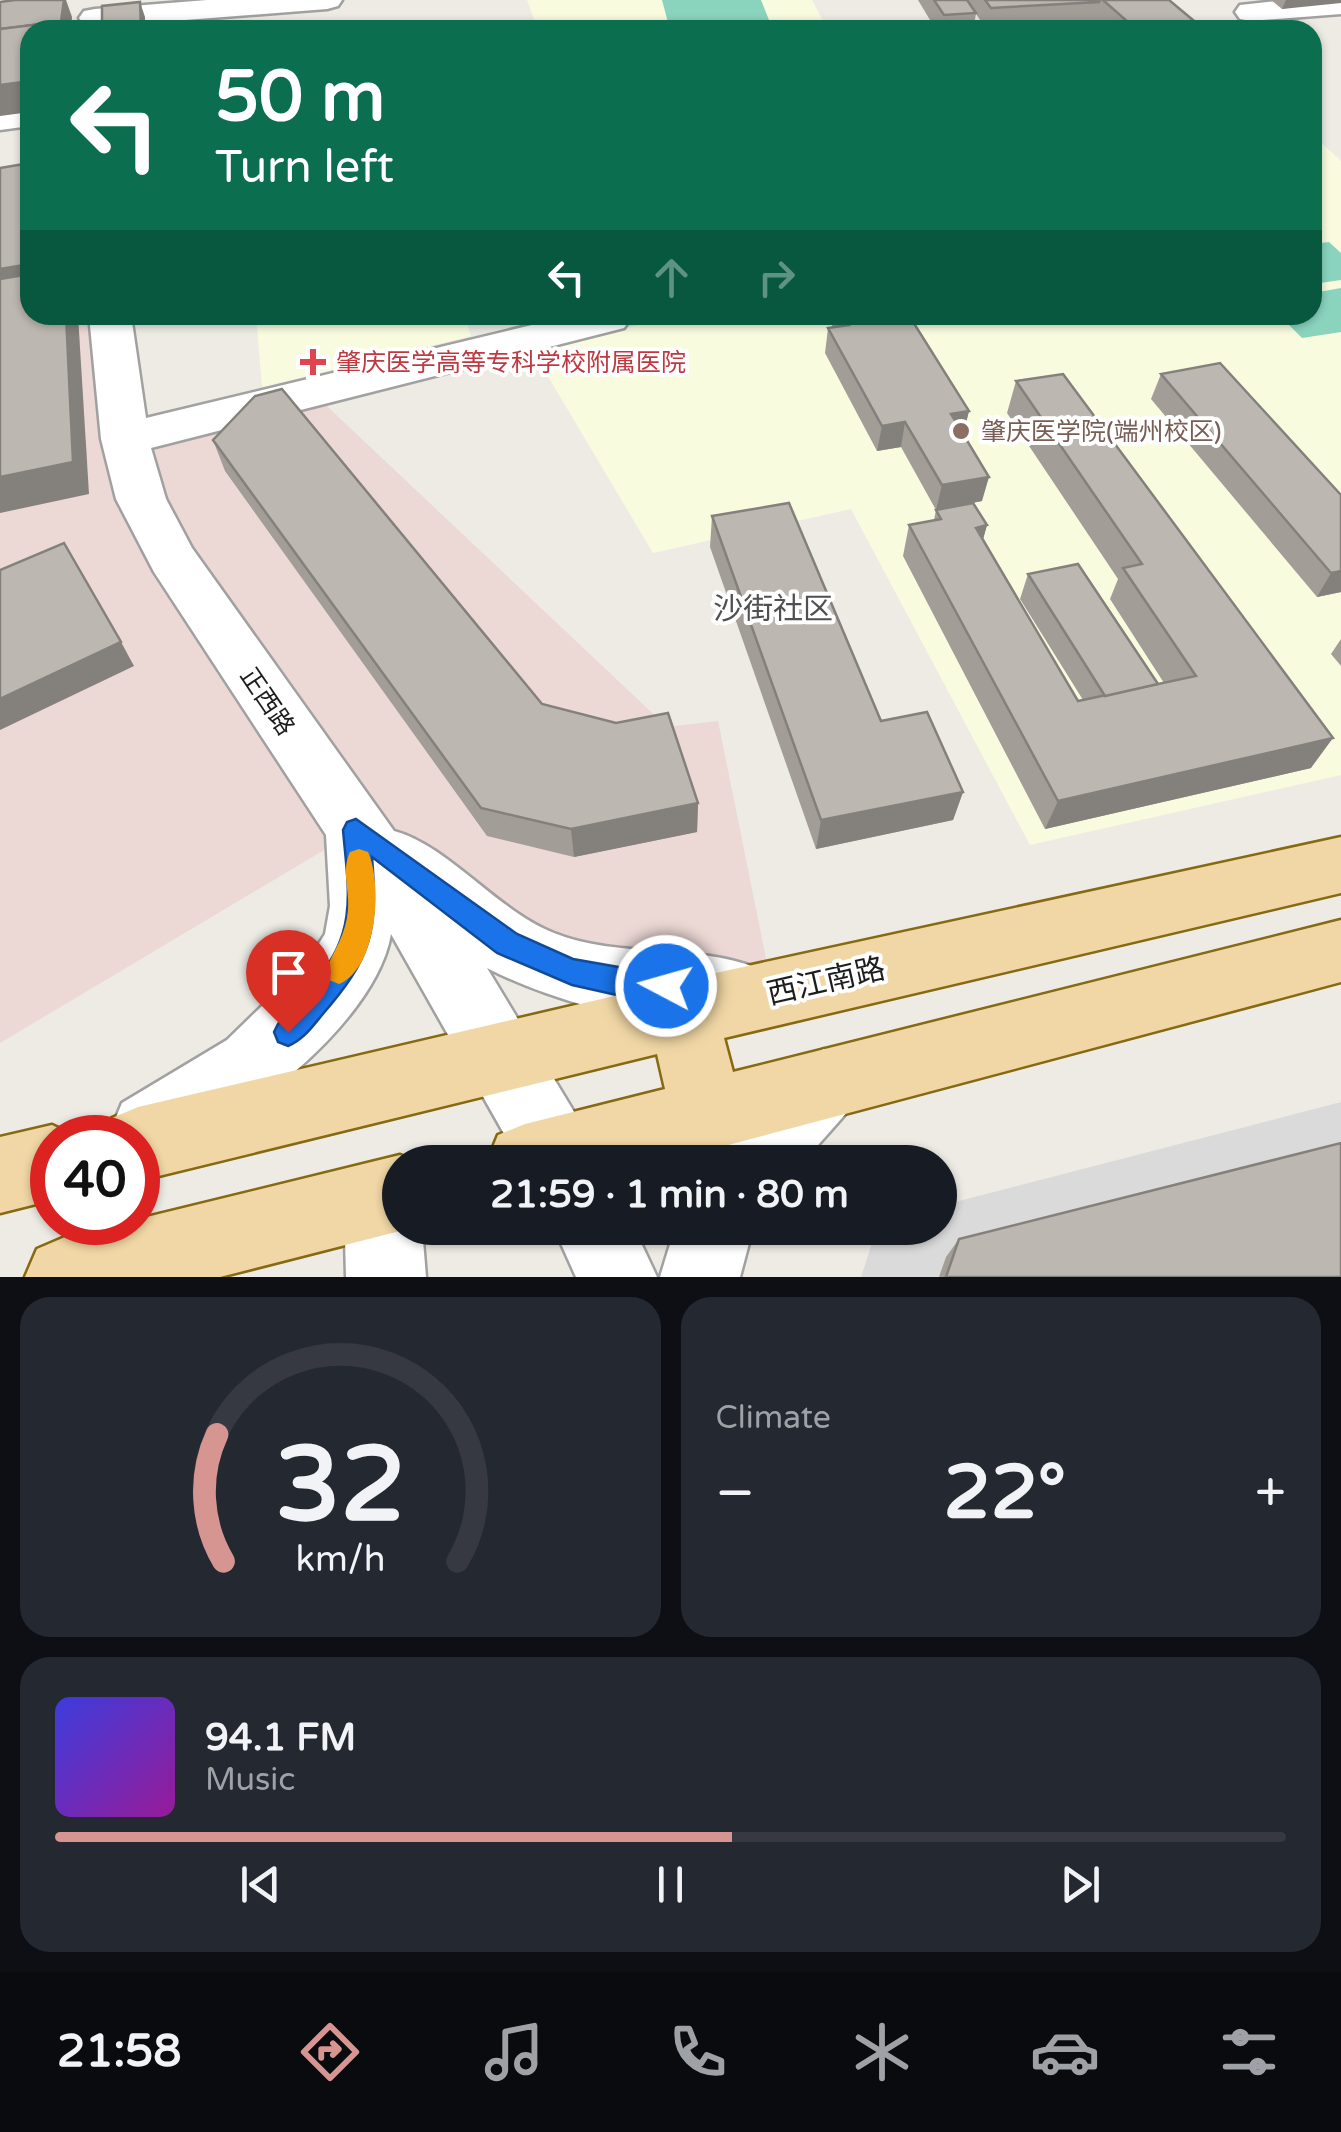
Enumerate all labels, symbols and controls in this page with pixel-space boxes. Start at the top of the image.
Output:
text: 50 m [215,56,385,140]
icon: left [50,60,180,190]
text: Turn left [215,141,394,195]
icon: left [539,250,594,305]
icon: ahead [644,250,699,305]
icon: right [749,250,804,305]
place label: 肇庆医学高等专科学校附属医院 [336,348,686,378]
marker: 肇庆医学高等专科学校附属医院 [300,349,326,375]
place label: 肇庆医学院(端州校区) [981,417,1222,447]
marker: 肇庆医学院(端州校区) [950,420,972,442]
district label: 沙街社区 [713,591,833,628]
street label: 正西路 [234,662,301,741]
pin [246,930,331,1033]
position arrow [614,934,718,1038]
icon: arrive [261,945,316,1000]
street label: 西江南路 [763,950,889,1013]
speed limit sign: 40 [30,1115,160,1245]
text: 21:59 · 1 min · 80 m [490,1172,849,1218]
text: Climate [716,1399,831,1437]
text: 32 [275,1424,406,1549]
text: 22° [944,1448,1066,1538]
text: − [716,1461,755,1527]
text: + [1255,1461,1286,1527]
text: km/h [295,1538,385,1581]
text: 94.1 FM [205,1715,356,1761]
text: Music [205,1761,295,1799]
icon: previous [233,1857,288,1912]
icon: pause [643,1857,698,1912]
icon: next [1053,1857,1108,1912]
icon: directions [295,2017,365,2087]
icon: music [479,2017,549,2087]
icon: phone [663,2017,733,2087]
icon: climate [847,2017,917,2087]
icon: car [1030,2017,1100,2087]
icon: filters [1214,2017,1284,2087]
text: 21:58 [57,2025,182,2079]

